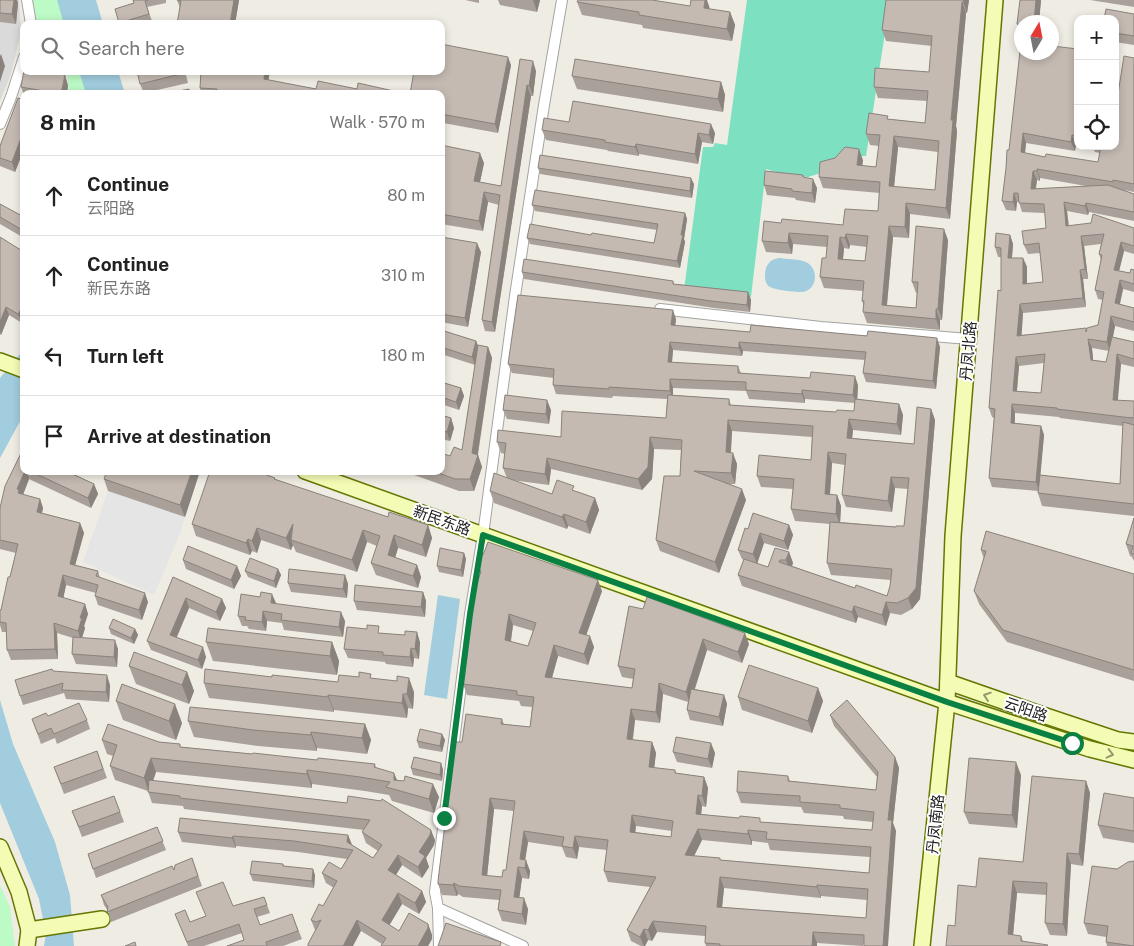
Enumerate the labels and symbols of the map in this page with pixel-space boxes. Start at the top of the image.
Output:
north arrow [1014,15,1059,60]
street label: 丹凤北路 [957,320,979,382]
street label: 新民东路 [411,502,473,538]
one-way arrow [984,692,992,702]
street label: 云阳路 [1002,694,1050,724]
route start [1061,732,1084,755]
one-way arrow [1105,748,1114,759]
street label: 丹凤南路 [923,793,947,855]
route end [433,807,456,830]

